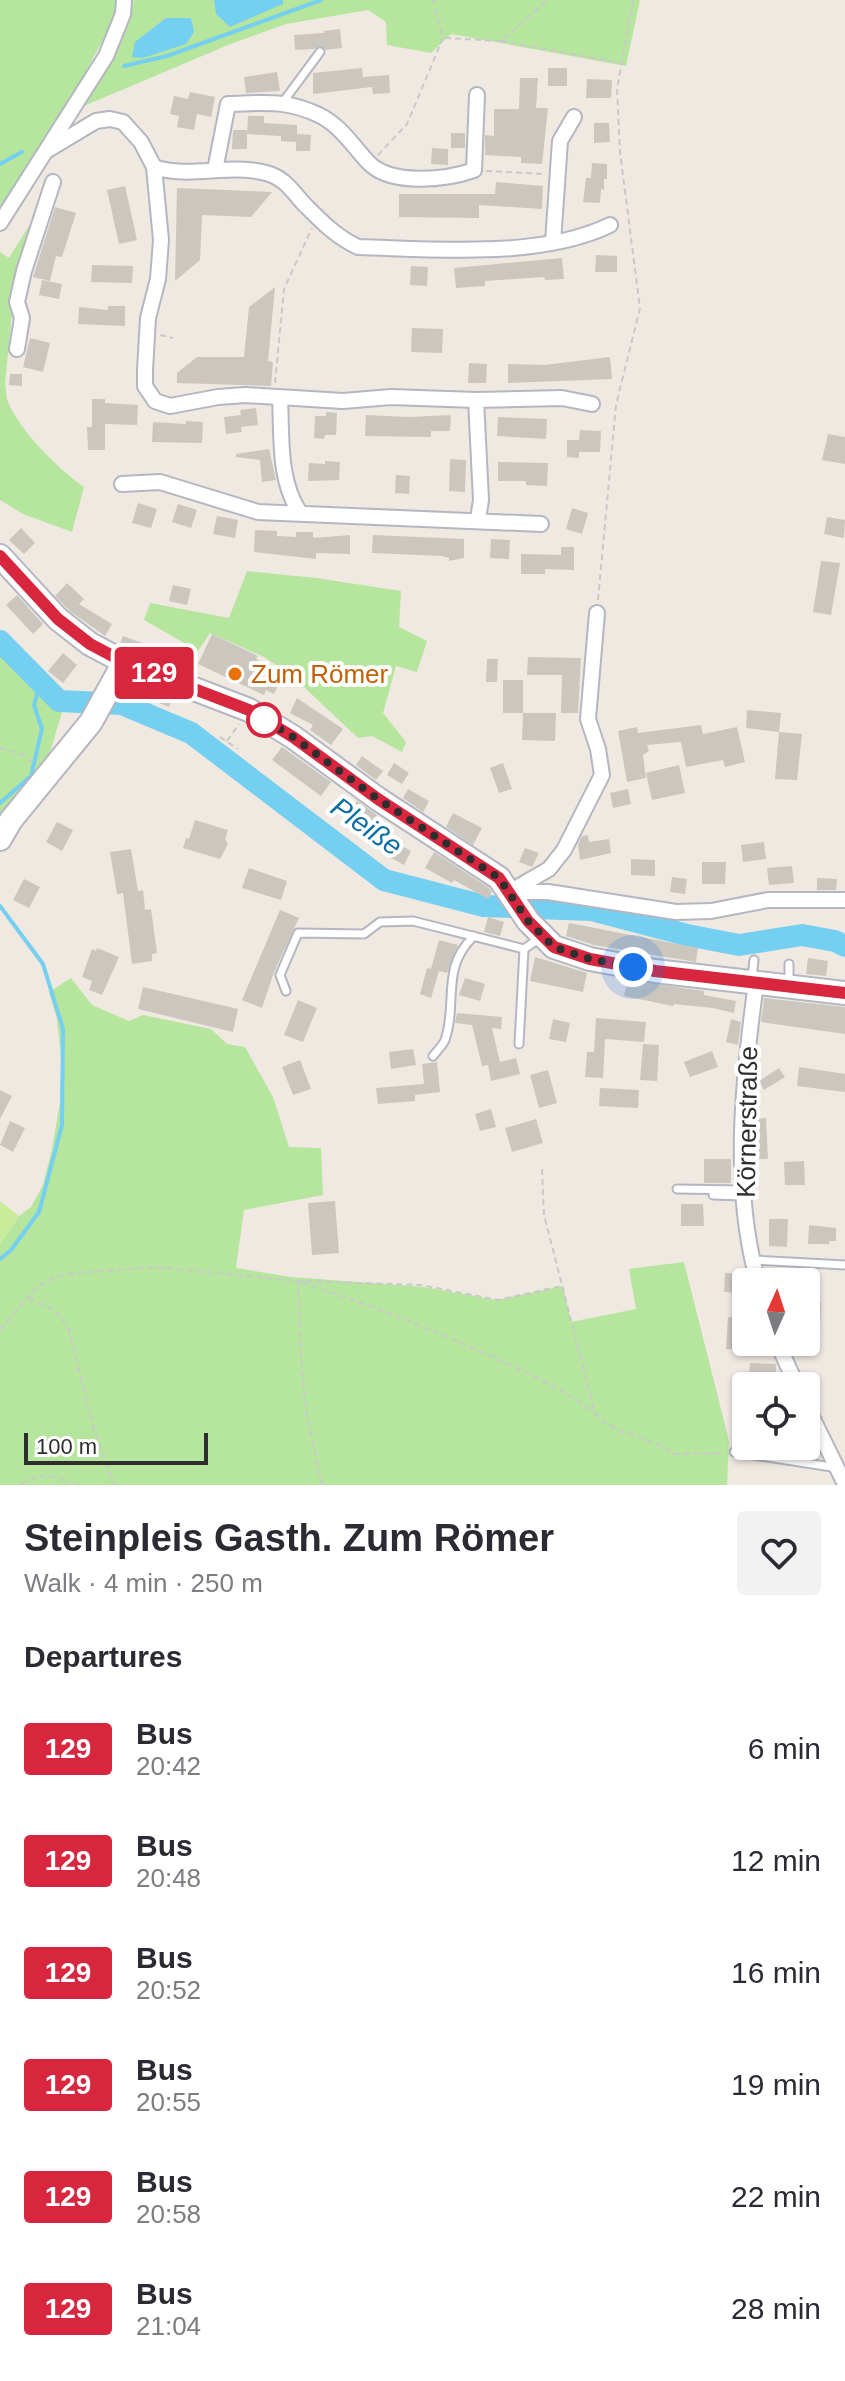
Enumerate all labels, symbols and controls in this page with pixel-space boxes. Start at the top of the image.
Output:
line badge: 129 [108,647,200,699]
text: 129 [131,657,177,688]
place label: Zum Römer [251,659,389,689]
marker: Zum Römer [226,665,244,683]
unlabelled marker [247,703,281,737]
water label: Pleiße [325,791,408,862]
your location [613,947,653,987]
street label: Körnerstraße [731,1046,763,1198]
north arrow [732,1268,820,1356]
map controls [732,1268,820,1460]
button: locate [732,1372,820,1460]
scale bar [24,1429,208,1465]
text: 100 m [36,1434,97,1459]
button: heart [737,1511,821,1595]
text: Steinpleis Gasth. Zum Römer [24,1517,554,1559]
text: Walk · 4 min · 250 m [24,1568,263,1598]
text: Departures [24,1640,182,1673]
text: Bus [136,1717,193,1750]
text: 6 min [748,1732,821,1765]
text: 129 [45,1733,91,1764]
text: 20:42 [136,1751,201,1781]
text: Bus [136,1829,193,1862]
text: 12 min [731,1844,821,1877]
text: 129 [45,1845,91,1876]
text: 20:48 [136,1863,201,1893]
text: Bus [136,1941,193,1974]
text: 16 min [731,1956,821,1989]
text: 129 [45,1957,91,1988]
text: 20:52 [136,1975,201,2005]
text: Bus [136,2053,193,2086]
text: 19 min [731,2068,821,2101]
text: 129 [45,2069,91,2100]
text: 20:55 [136,2087,201,2117]
text: Bus [136,2165,193,2198]
text: 22 min [731,2180,821,2213]
text: 129 [45,2181,91,2212]
text: 20:58 [136,2199,201,2229]
text: Bus [136,2277,193,2310]
text: 28 min [731,2292,821,2325]
text: 129 [45,2293,91,2324]
text: 21:04 [136,2311,201,2341]

